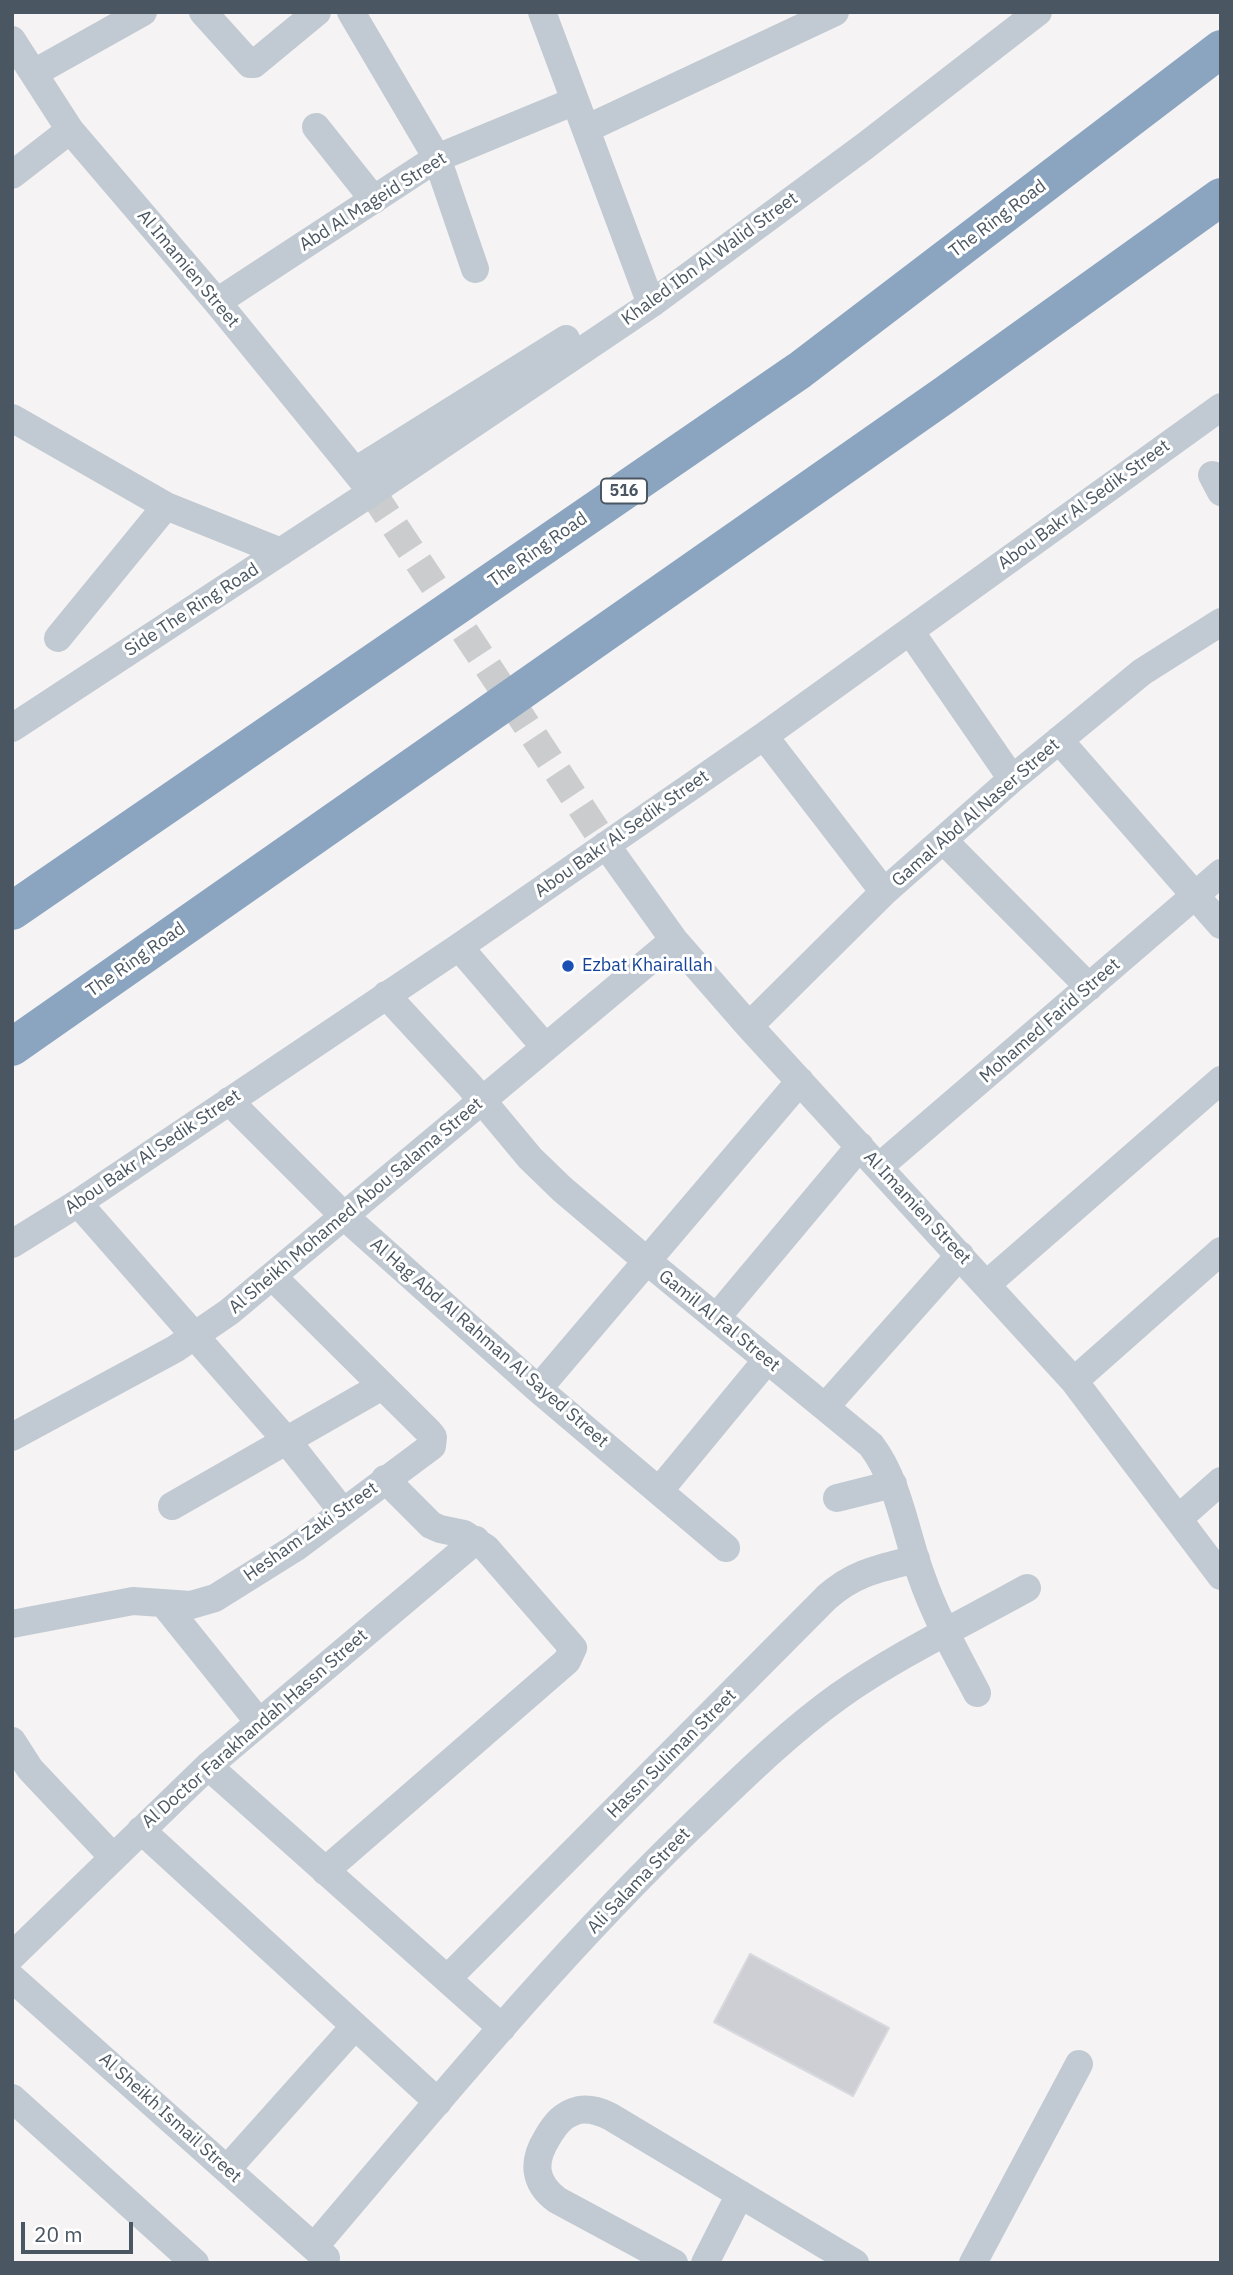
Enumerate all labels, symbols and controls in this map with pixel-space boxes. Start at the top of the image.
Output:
street label: Abd Al Mageid Street [295,148,451,256]
street label: The Ring Road [945,175,1051,263]
street label: Khaled Ibn Al Walid Street [618,188,802,330]
street label: Al Imamien Street [132,206,244,332]
street label: Abou Bakr Al Sedik Street [994,435,1174,575]
road number: 516 [601,478,647,504]
street label: The Ring Road [484,508,592,592]
street label: Side The Ring Road [121,559,263,661]
street label: Gamal Abd Al Naser Street [888,734,1064,892]
street label: Abou Bakr Al Sedik Street [531,766,713,902]
street label: The Ring Road [82,918,190,1002]
street label: Mohamed Farid Street [975,954,1125,1088]
place label: Ezbat Khairallah [582,955,713,977]
marker: Ezbat Khairallah [560,958,576,974]
street label: Abou Bakr Al Sedik Street [61,1085,245,1219]
street label: Al Sheikh Mohamed Abou Salama Street [225,1093,487,1319]
street label: Al Imamien Street [859,1147,975,1269]
street label: Al Hag Abd Al Rahman Al Sayed Street [365,1234,613,1452]
street label: Gamil Al Fal Street [654,1266,784,1376]
street label: Hesham Zaki Street [240,1478,382,1586]
street label: Al Doctor Farakhandah Hassn Street [138,1625,372,1833]
street label: Hassn Suliman Street [603,1685,741,1823]
street label: Ali Salama Street [583,1824,695,1938]
street label: Al Sheikh Ismail Street [94,2048,246,2188]
scale bar [24,2208,136,2252]
text: 20 m [34,2220,83,2248]

